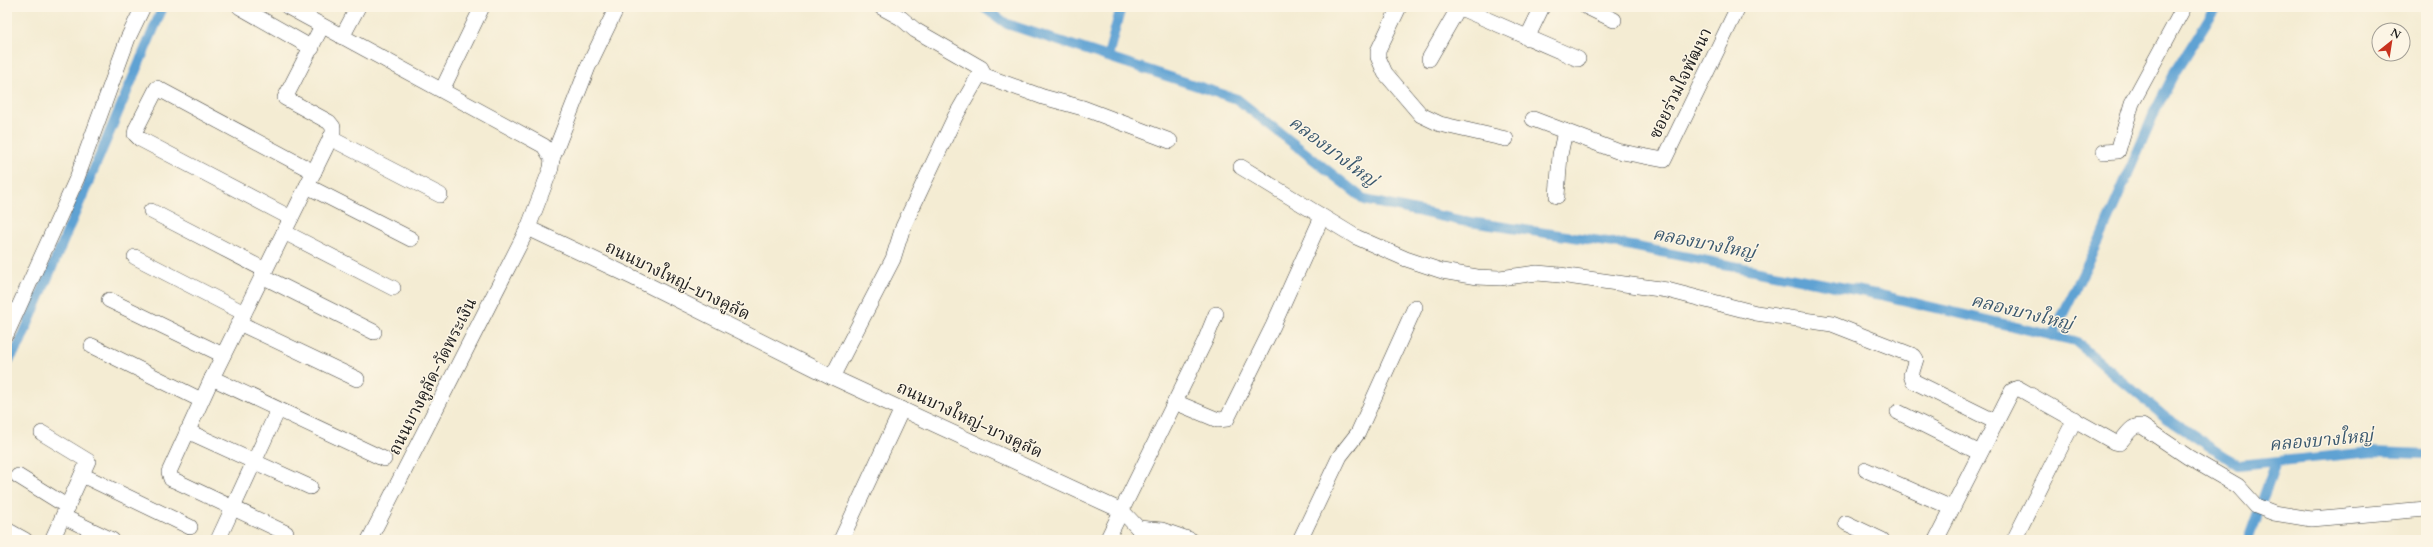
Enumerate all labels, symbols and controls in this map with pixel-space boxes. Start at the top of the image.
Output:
north arrow [2371,22,2411,62]
street label: ซอยร่วมใจพัฒนา [1643,23,1717,143]
text: N [2388,25,2404,43]
water label: คลองบางใหญ่ [1284,109,1385,195]
water label: คลองบางใหญ่ [1650,220,1761,266]
street label: ถนนบางใหญ่-บางคูลัด [601,234,755,326]
water label: คลองบางใหญ่ [1968,287,2079,338]
street label: ถนนบางคูลัด-วัดพระเงิน [383,294,482,459]
street label: ถนนบางใหญ่-บางคูลัด [893,375,1047,463]
water label: คลองบางใหญ่ [2268,422,2377,457]

